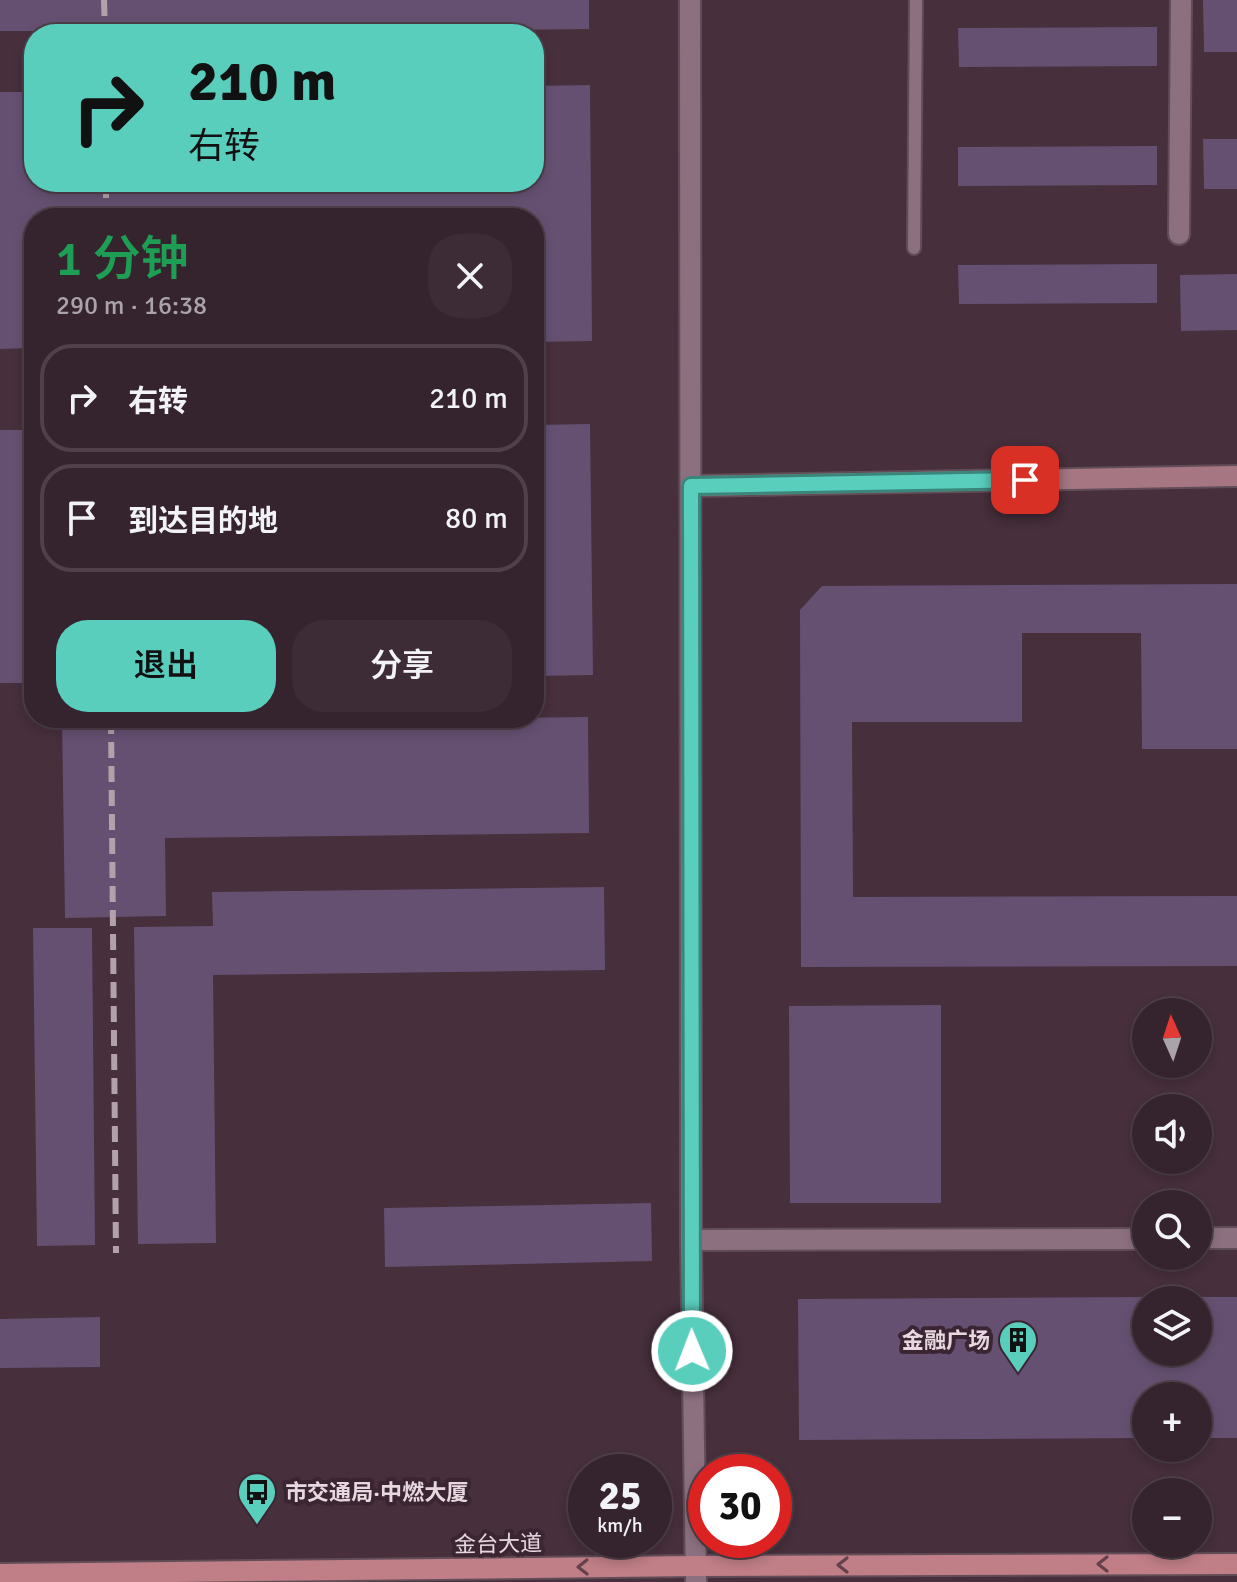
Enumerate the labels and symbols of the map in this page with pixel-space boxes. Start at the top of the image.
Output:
pin [991,446,1059,514]
north arrow [1132,998,1212,1078]
position arrow [650,1309,734,1393]
building icon: 金融广场 [997,1319,1039,1374]
place label: 金融广场 [902,1327,990,1354]
speed limit sign: 30 [688,1454,792,1558]
bus stop icon: 市交通局·中燃大厦 [236,1471,278,1526]
place label: 市交通局·中燃大厦 [285,1479,468,1506]
street label: 金台大道 [454,1530,542,1558]
one-way arrow [1096,1555,1109,1573]
one-way arrow [836,1556,849,1574]
one-way arrow [576,1558,589,1576]

